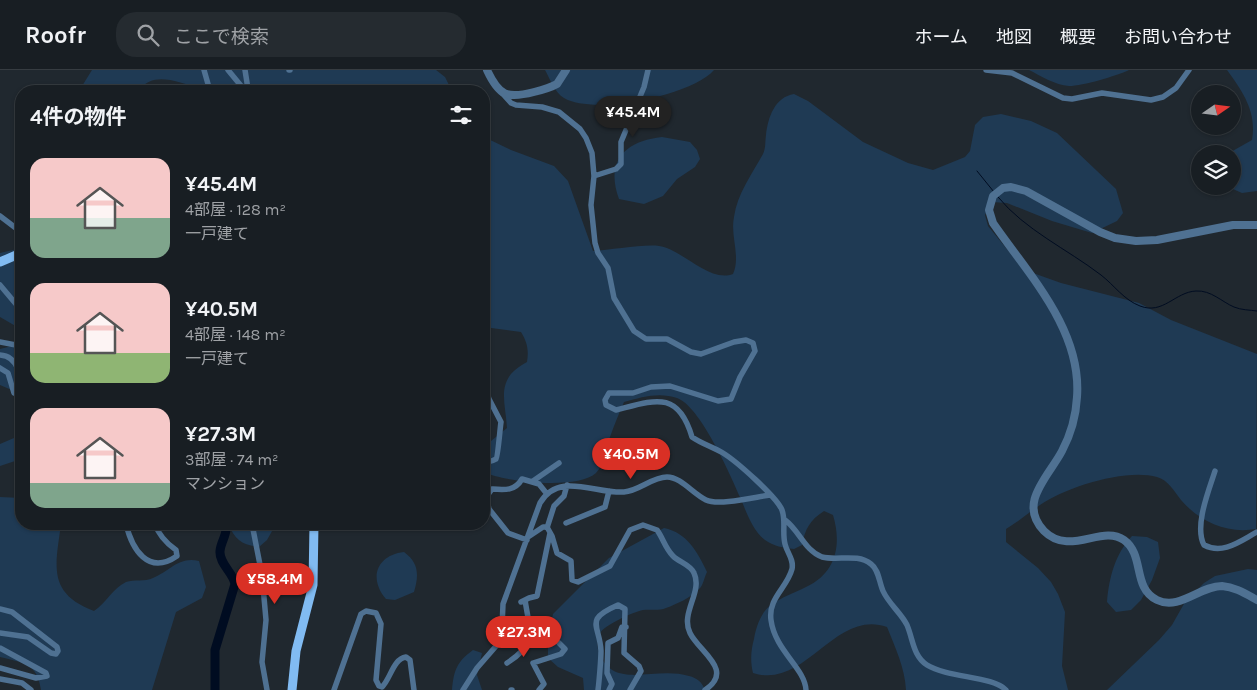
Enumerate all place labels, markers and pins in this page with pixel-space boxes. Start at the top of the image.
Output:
pin: ¥45.4M [592,96,674,138]
pin: ¥40.5M [590,438,672,480]
pin: ¥58.4M [234,562,316,605]
pin: ¥27.3M [483,616,565,658]

